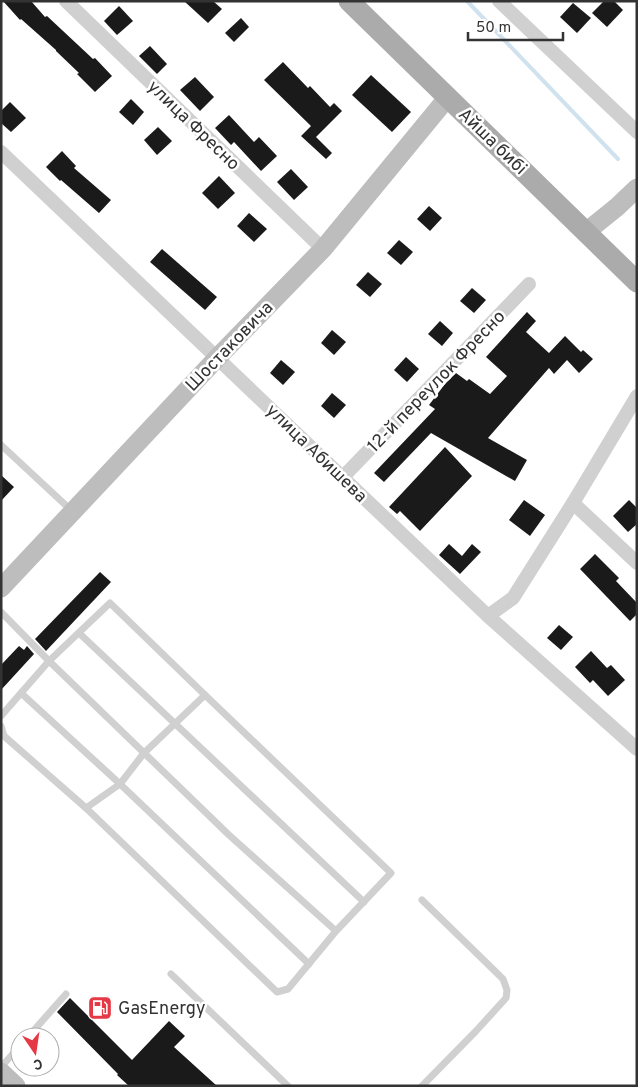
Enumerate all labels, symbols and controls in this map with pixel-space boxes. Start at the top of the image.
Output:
scale bar [468,10,563,42]
text: 50 m [476,19,511,38]
street label: улица Фресно [142,76,244,176]
street label: Айша бибі [453,104,531,181]
street label: Шостаковича [181,297,279,397]
street label: 12-й переулок Фресно [363,306,511,458]
street label: улица Абишева [260,400,372,508]
fuel station icon: GasEnergy [87,995,113,1021]
place label: GasEnergy [118,998,206,1021]
north arrow [10,1027,60,1077]
text: С [31,1054,44,1073]

